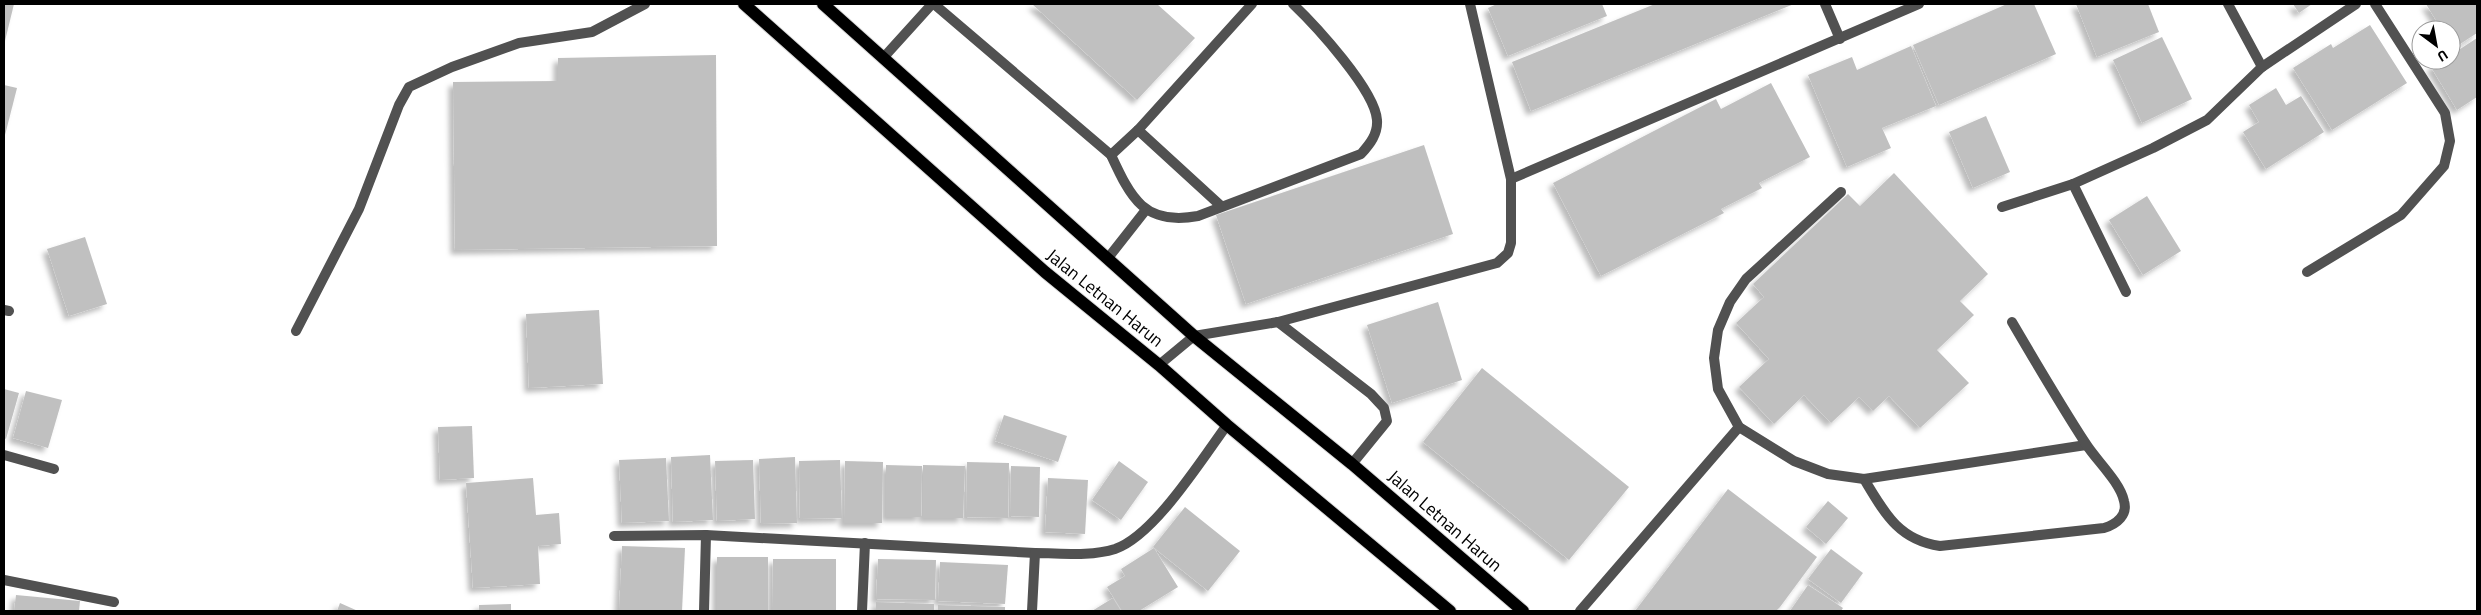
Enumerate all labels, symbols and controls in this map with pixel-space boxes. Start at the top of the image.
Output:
north arrow [2411,20,2461,70]
text: U [2434,45,2453,68]
street label: Jalan Letnan Harun [1041,242,1170,353]
street label: Jalan Letnan Harun [1382,463,1508,578]

